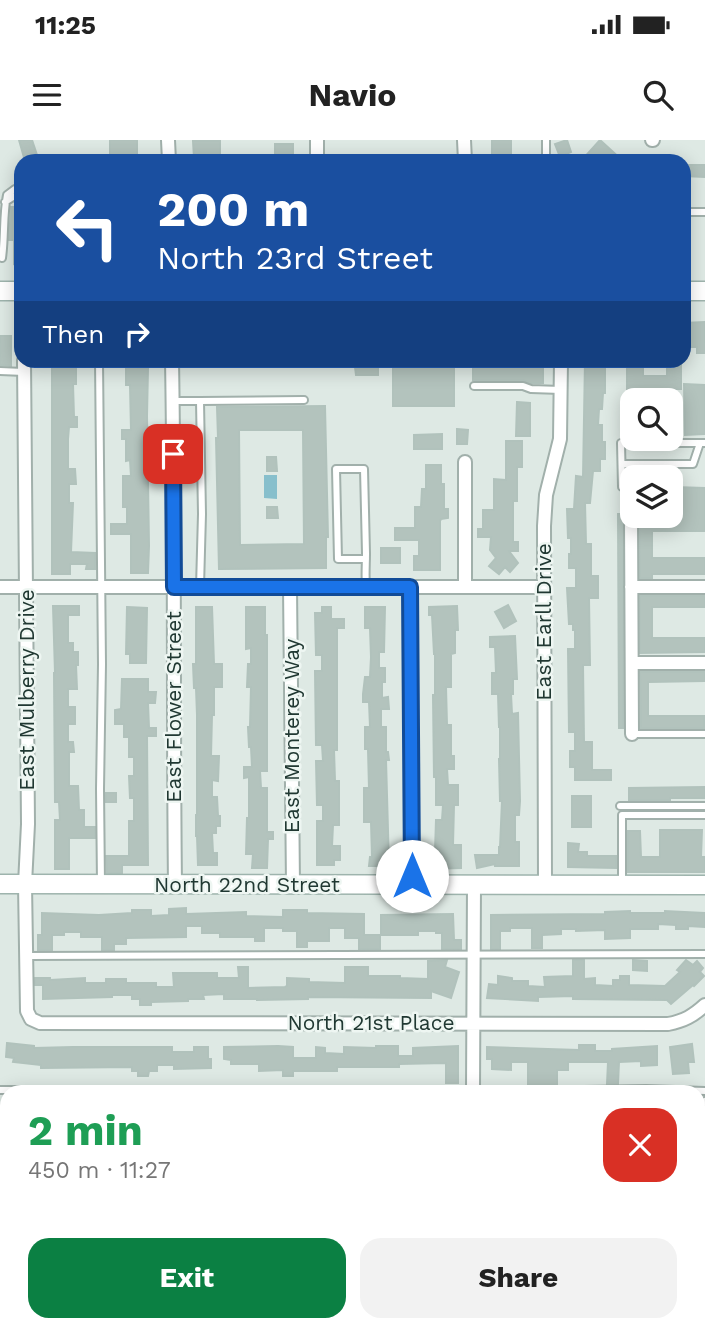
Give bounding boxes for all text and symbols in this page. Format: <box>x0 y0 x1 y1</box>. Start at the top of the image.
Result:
text: 11:25 <box>35 10 96 40</box>
icon: menu <box>28 76 66 114</box>
text: Navio <box>309 76 396 114</box>
icon: search <box>639 76 677 114</box>
text: 200 m <box>157 180 309 238</box>
icon: left <box>42 182 133 273</box>
text: North 23rd Street <box>157 239 433 277</box>
icon: right <box>118 315 156 353</box>
text: Then <box>42 319 104 349</box>
map controls <box>620 388 683 528</box>
button: search <box>620 388 683 451</box>
pin <box>143 424 203 484</box>
icon: arrive <box>154 435 192 473</box>
button: layers <box>620 465 683 528</box>
street label: East Earll Drive <box>531 543 556 701</box>
street label: East Mulberry Drive <box>14 589 39 791</box>
street label: East Flower Street <box>161 611 186 803</box>
street label: East Monterey Way <box>279 638 304 833</box>
position arrow <box>375 839 449 913</box>
street label: North 22nd Street <box>154 872 340 897</box>
street label: North 21st Place <box>287 1010 455 1035</box>
text: 2 min <box>28 1106 143 1155</box>
button: close <box>603 1108 677 1182</box>
text: 450 m · 11:27 <box>28 1157 171 1184</box>
button: Exit <box>28 1238 346 1318</box>
button: Share <box>360 1238 677 1318</box>

